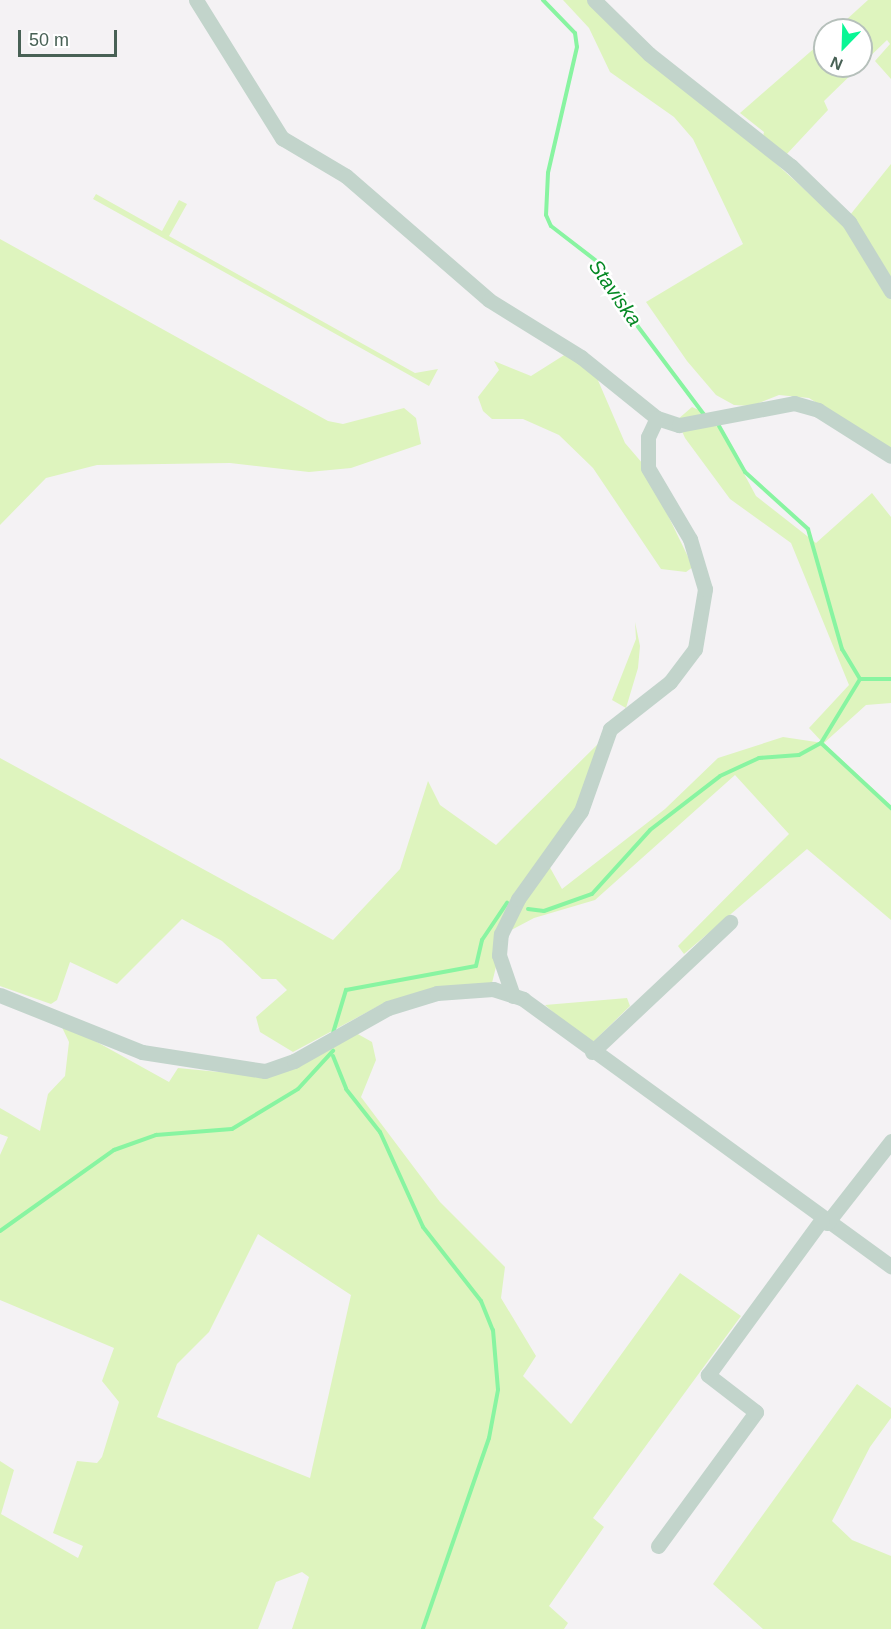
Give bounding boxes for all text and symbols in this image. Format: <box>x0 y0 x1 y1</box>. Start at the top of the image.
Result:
scale bar <box>21 18 120 56</box>
north arrow <box>813 18 873 78</box>
text: 50 m <box>29 30 69 50</box>
text: N <box>828 53 845 73</box>
water label: Staviska <box>583 255 647 331</box>

